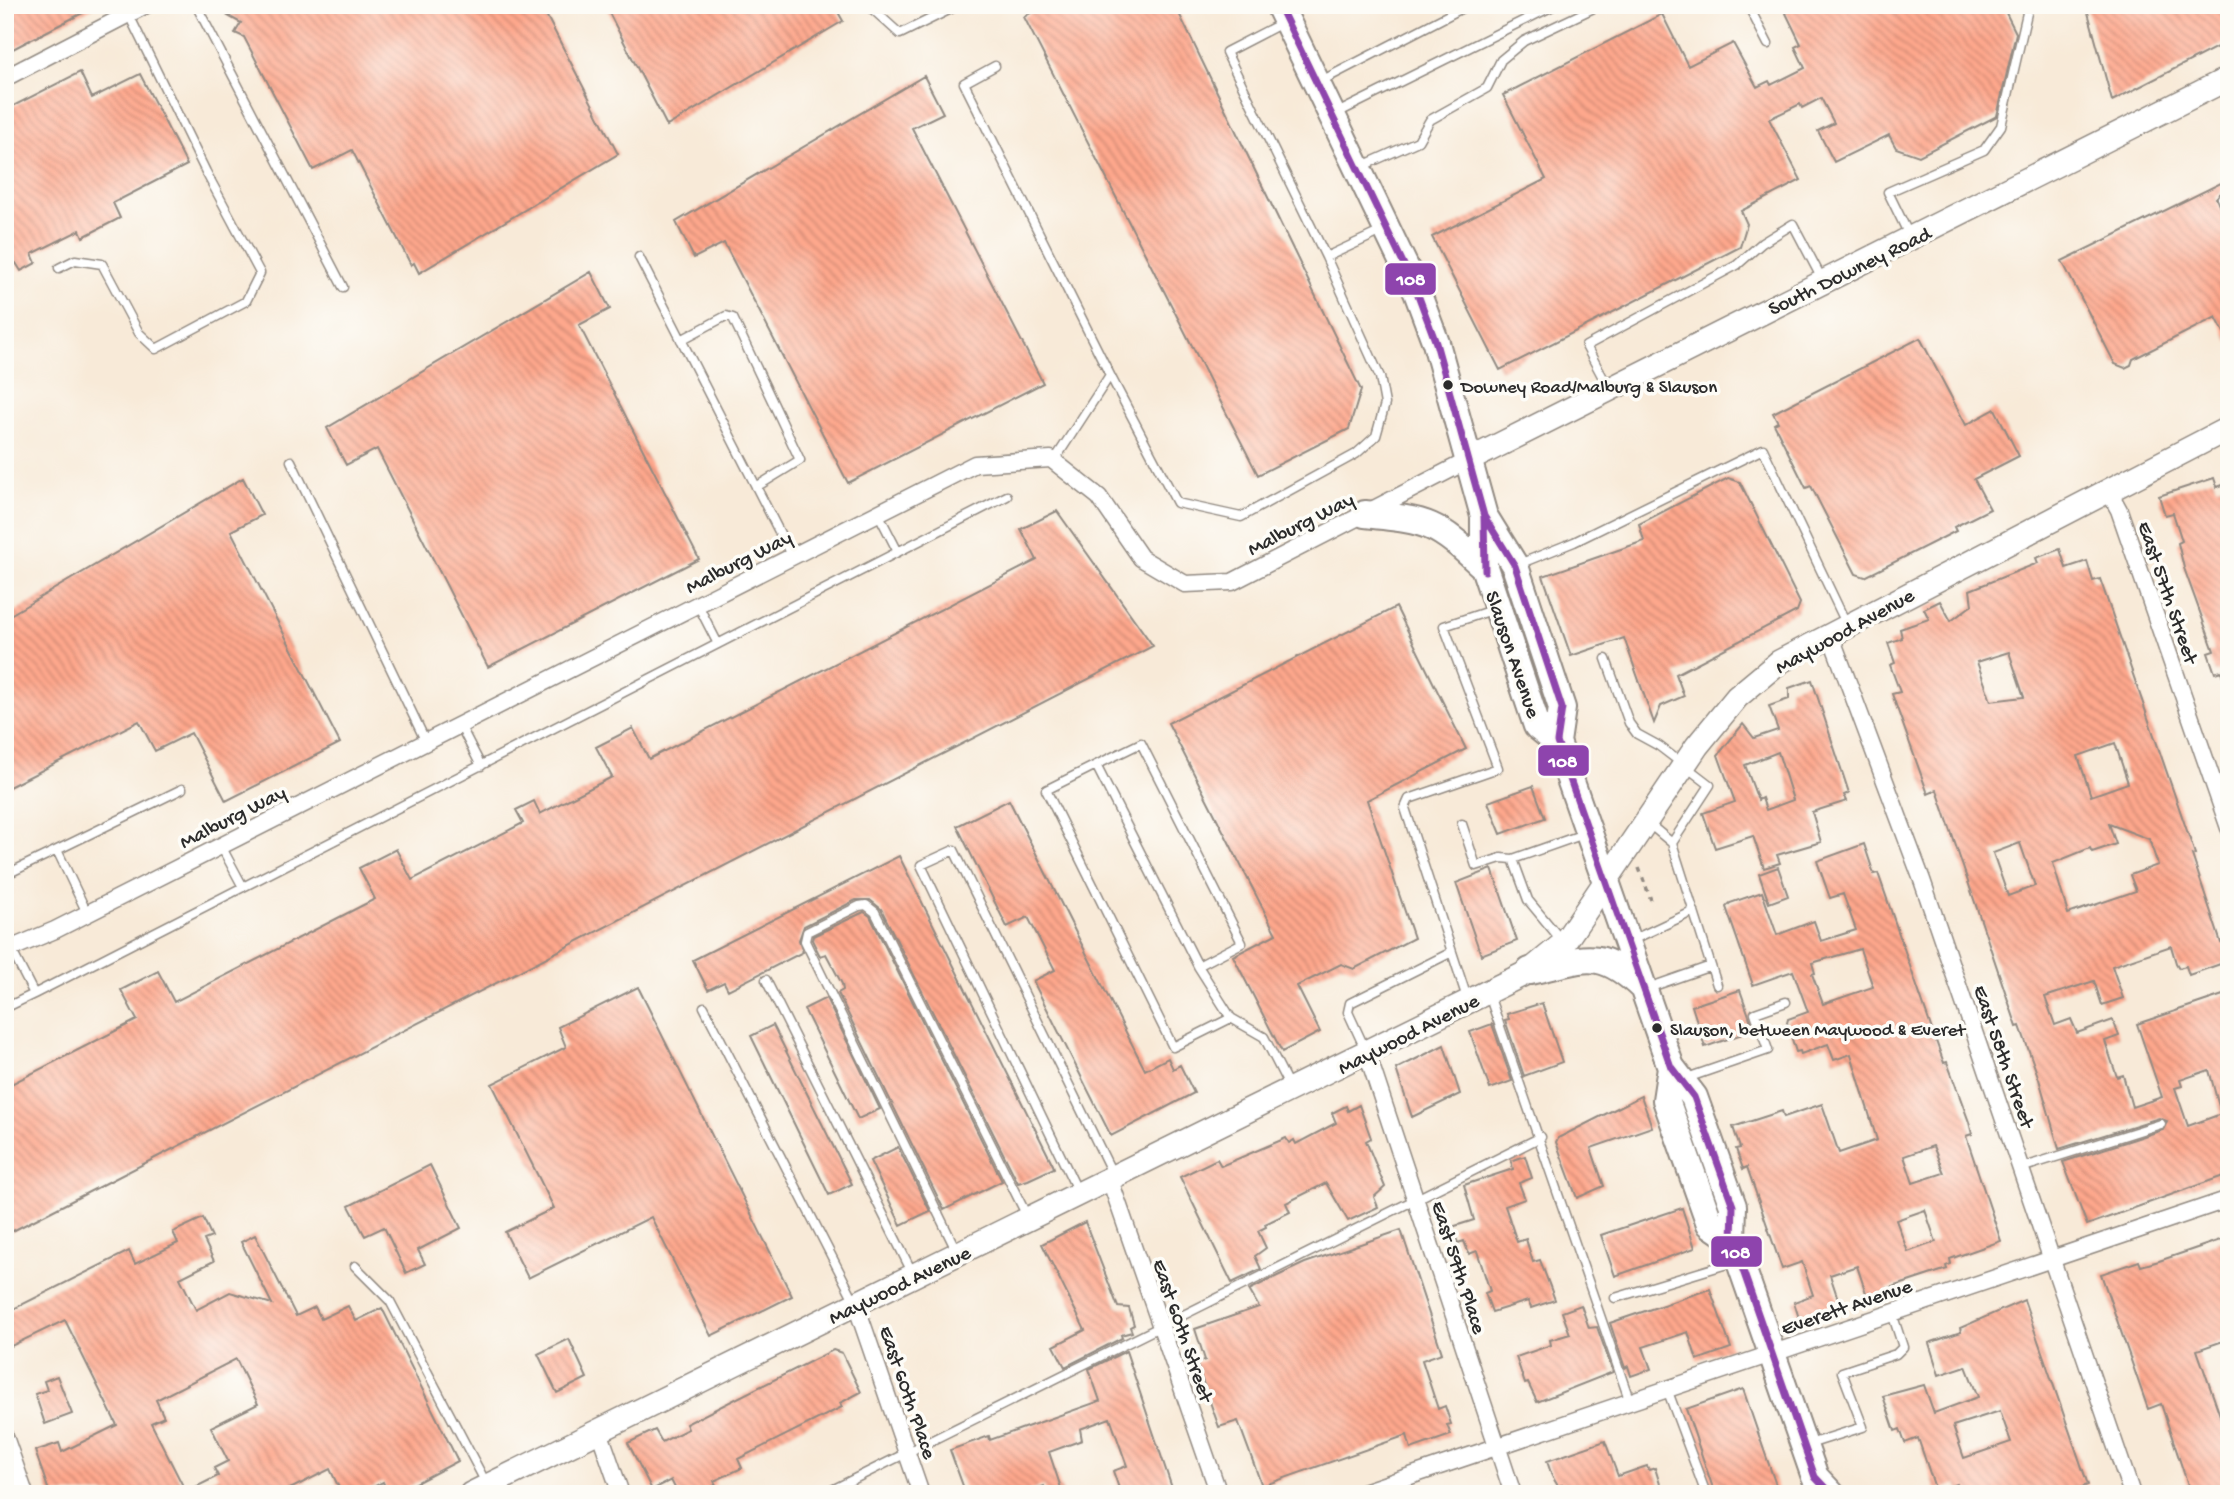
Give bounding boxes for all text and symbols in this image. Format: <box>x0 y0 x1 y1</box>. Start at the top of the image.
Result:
street label: South Downey Road <box>1765 222 1938 323</box>
line badge: 108 <box>1384 262 1437 296</box>
text: 108 <box>1396 270 1426 293</box>
place label: Downey Road/Malburg & Slauson <box>1459 377 1717 400</box>
marker: Downey Road/Malburg & Slauson <box>1441 378 1455 392</box>
street label: Malburg Way <box>1244 489 1359 564</box>
street label: East 57th Street <box>2130 519 2203 670</box>
street label: Malburg Way <box>682 527 797 602</box>
street label: Maywood Avenue <box>1772 584 1921 682</box>
street label: Slauson Avenue <box>1477 588 1544 723</box>
line badge: 108 <box>1537 744 1590 777</box>
text: 108 <box>1548 752 1578 775</box>
street label: Malburg Way <box>176 782 291 857</box>
street label: East 58th Street <box>1966 982 2039 1134</box>
street label: Maywood Avenue <box>1335 989 1485 1082</box>
place label: Slauson, between Maywood & Everet <box>1670 1020 1967 1043</box>
marker: Slauson, between Maywood & Everet <box>1650 1021 1664 1035</box>
street label: East 59th Place <box>1423 1198 1490 1339</box>
line badge: 108 <box>1710 1235 1763 1268</box>
street label: Maywood Avenue <box>825 1241 977 1332</box>
text: 108 <box>1721 1243 1751 1266</box>
street label: East 60th Street <box>1145 1256 1218 1408</box>
street label: Everett Avenue <box>1778 1275 1917 1343</box>
street label: East 60th Place <box>871 1323 941 1464</box>

